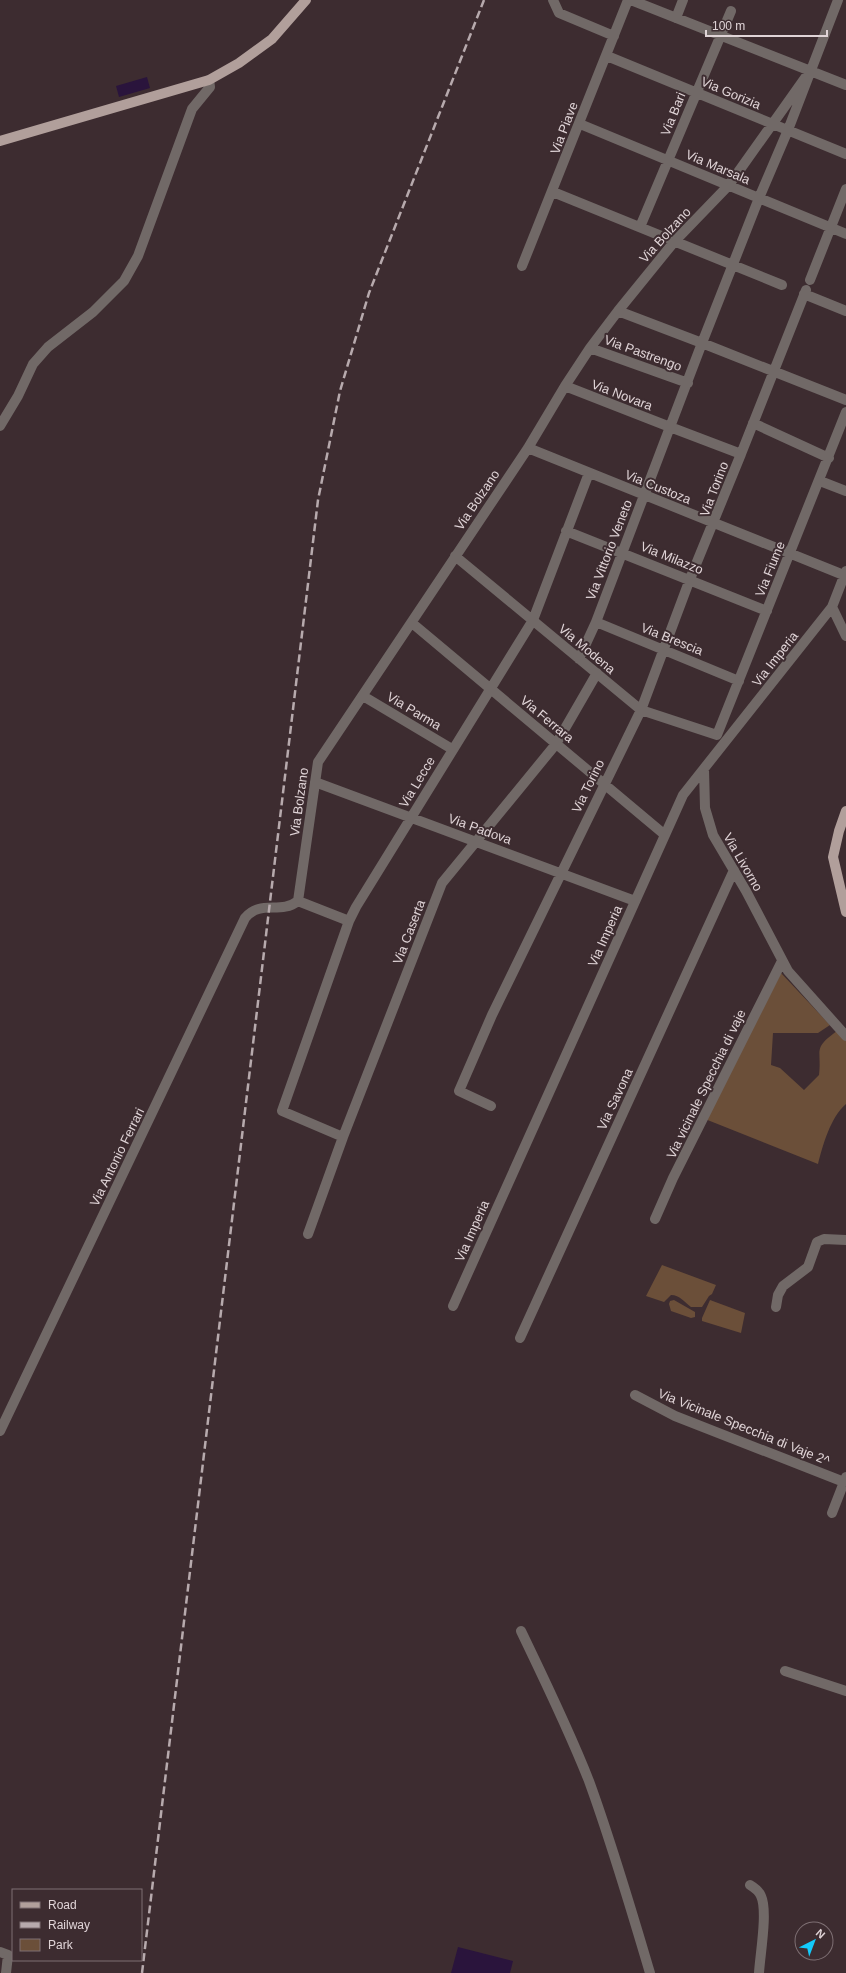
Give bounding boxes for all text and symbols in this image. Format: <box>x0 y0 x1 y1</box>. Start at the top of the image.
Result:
scale bar <box>706 12 827 38</box>
text: 100 m <box>712 19 745 33</box>
street label: Via Gorizia <box>699 74 764 113</box>
street label: Via Bari <box>658 90 688 138</box>
street label: Via Piave <box>547 100 581 156</box>
street label: Via Marsala <box>684 147 753 188</box>
street label: Via Bolzano <box>636 204 694 266</box>
street label: Via Pastrengo <box>602 332 684 374</box>
street label: Via Novara <box>589 377 655 414</box>
street label: Via Torino <box>697 460 731 518</box>
street label: Via Bolzano <box>451 467 503 533</box>
street label: Via Custoza <box>623 467 694 507</box>
street label: Via Vittorio Veneto <box>583 498 635 602</box>
street label: Via Milazzo <box>638 539 706 577</box>
street label: Via Fiume <box>752 539 788 599</box>
street label: Via Brescia <box>639 620 706 659</box>
street label: Via Modena <box>556 621 619 677</box>
street label: Via Imperia <box>749 628 802 689</box>
street label: Via Parma <box>384 689 444 733</box>
street label: Via Ferrara <box>517 692 577 746</box>
street label: Via Lecce <box>396 754 438 810</box>
street label: Via Torino <box>569 757 607 815</box>
street label: Via Bolzano <box>287 767 311 837</box>
street label: Via Padova <box>446 811 514 848</box>
street label: Via Livorno <box>720 830 766 894</box>
street label: Via Caserta <box>390 897 428 966</box>
street label: Via Imperia <box>585 902 625 969</box>
street label: Via vicinale Specchia di vaje <box>663 1007 749 1161</box>
street label: Via Savona <box>594 1065 636 1132</box>
street label: Via Antonio Ferrari <box>87 1105 147 1209</box>
street label: Via Imperia <box>452 1197 492 1264</box>
street label: Via Vicinale Specchia di Vaje 2^ <box>656 1386 833 1469</box>
legend <box>12 1889 142 1961</box>
text: Road <box>48 1898 77 1912</box>
text: Railway <box>48 1918 90 1932</box>
north arrow <box>794 1921 834 1961</box>
text: N <box>814 1926 828 1941</box>
text: Park <box>48 1938 74 1952</box>

